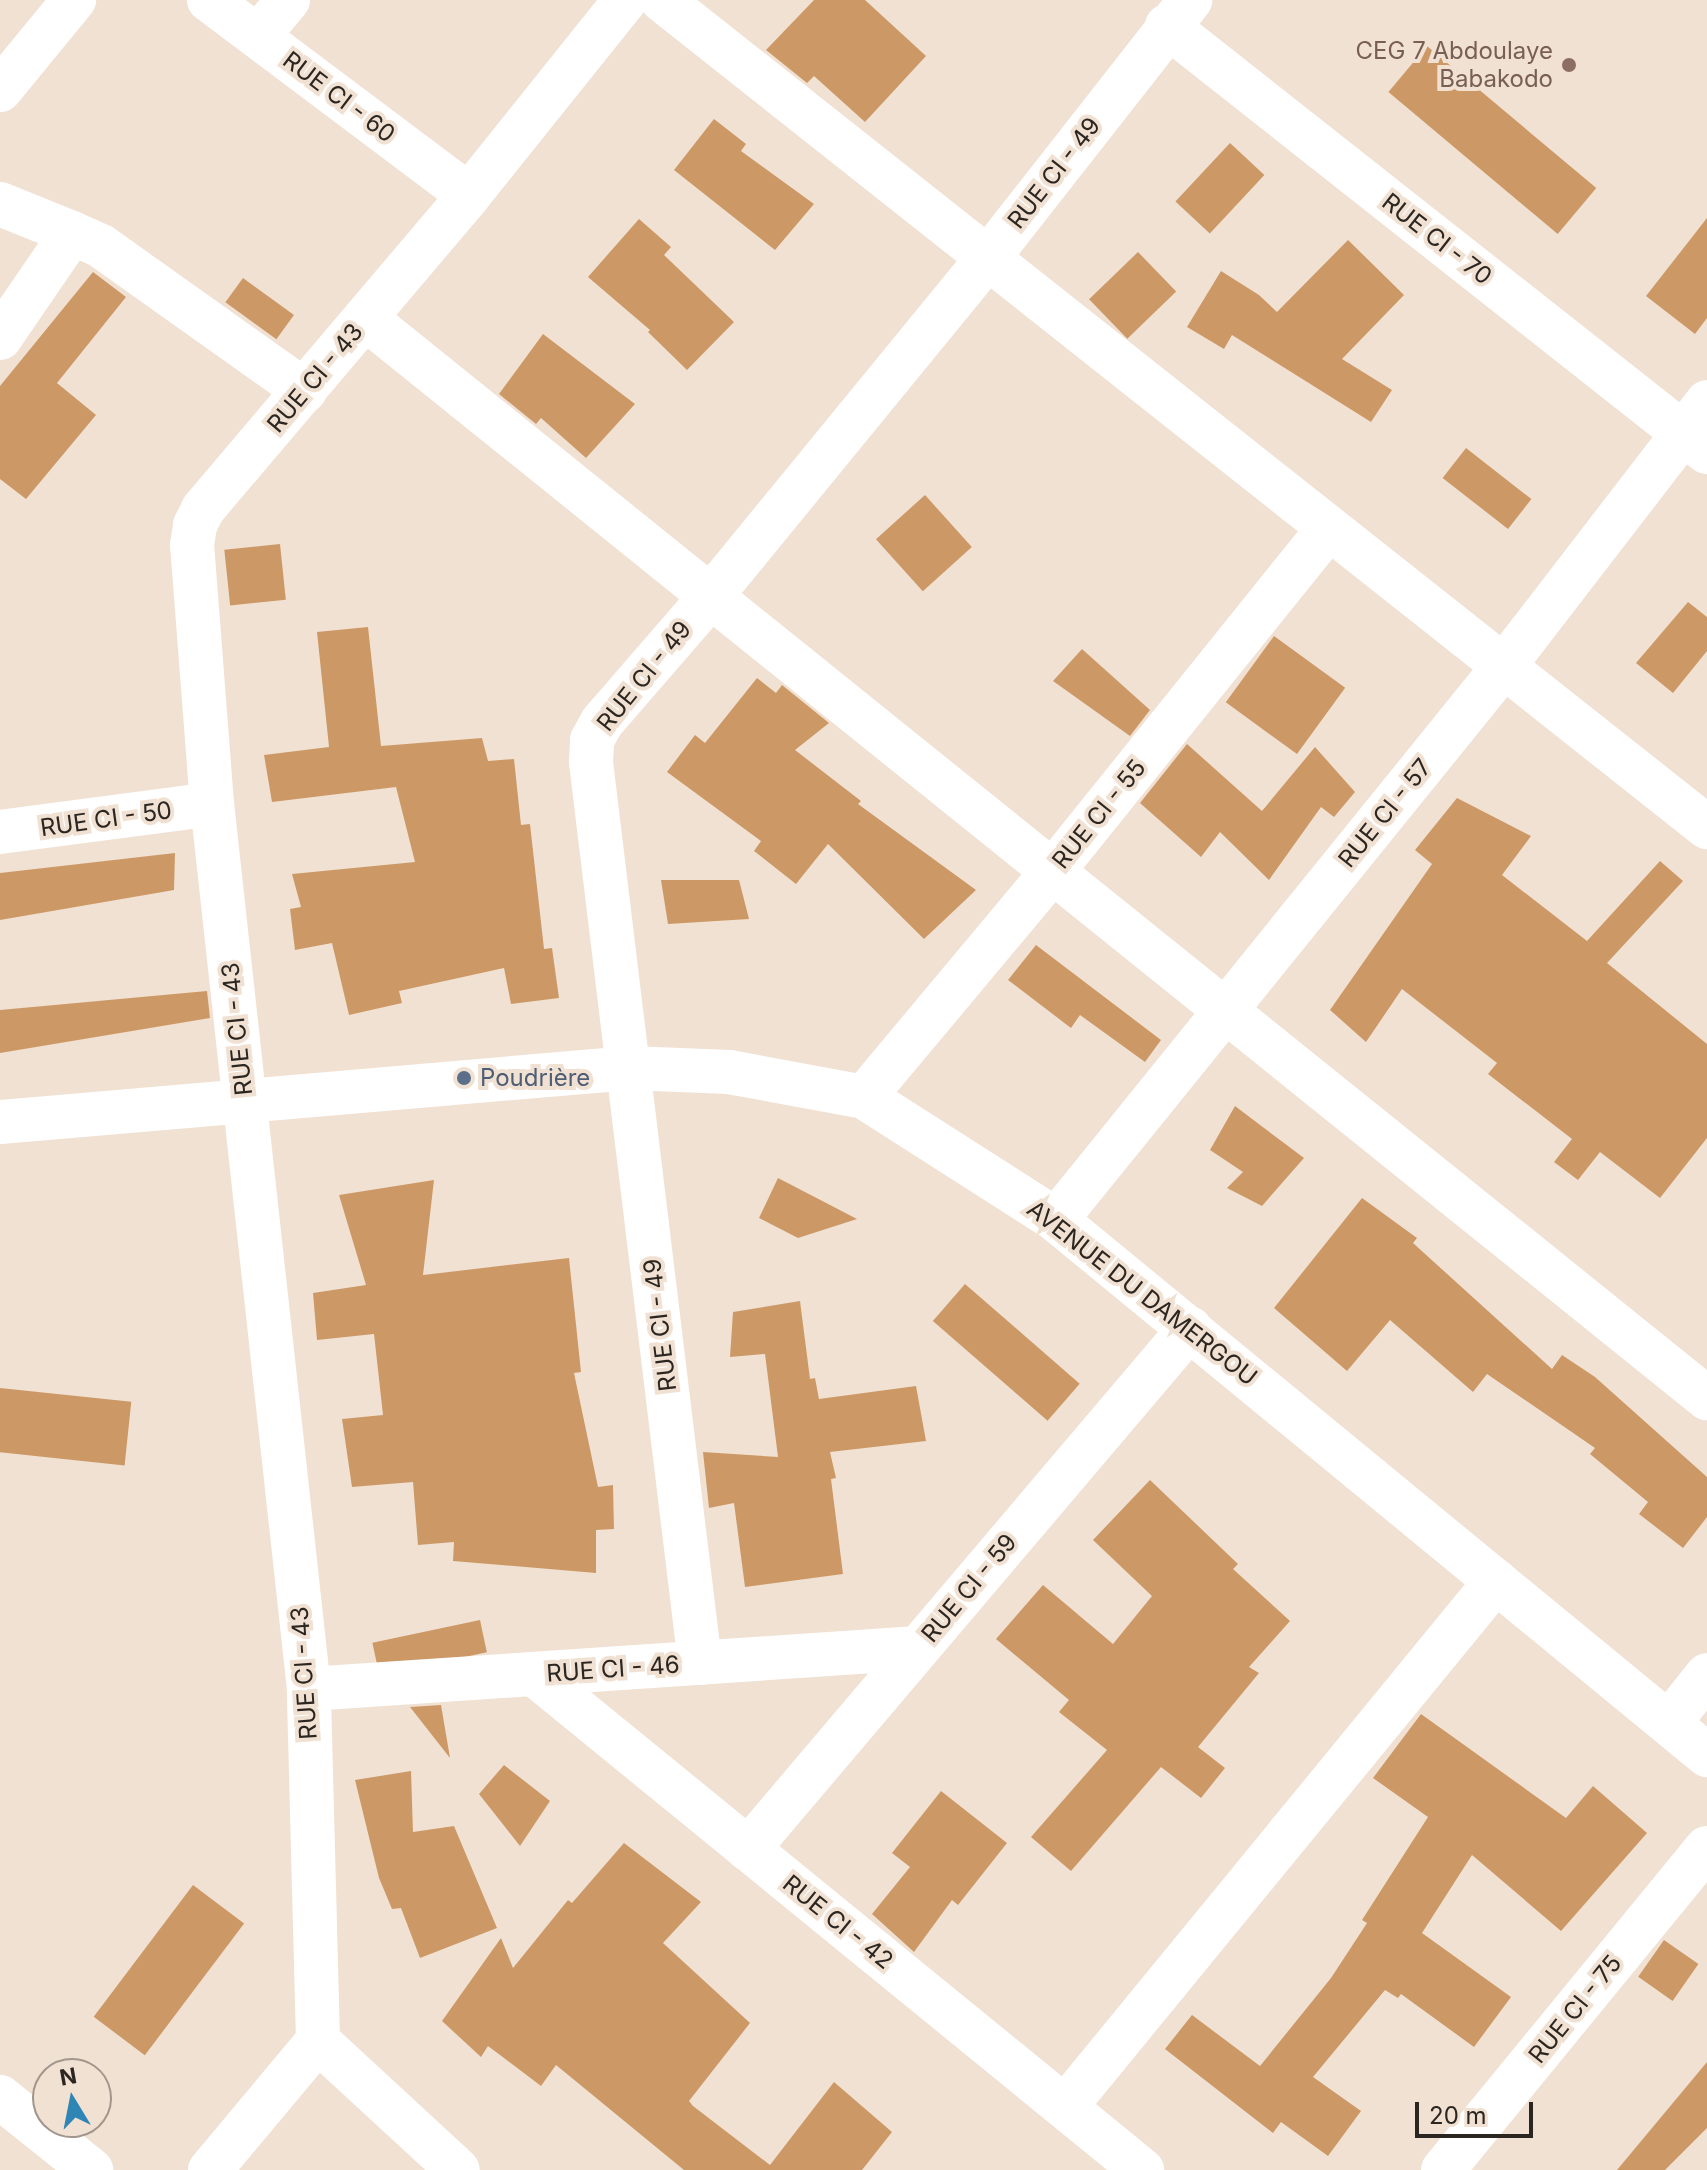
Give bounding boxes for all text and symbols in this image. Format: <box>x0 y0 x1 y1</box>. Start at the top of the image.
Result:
place label: CEG 7 Abdoulaye Babakodo <box>1356 37 1553 93</box>
street label: RUE CI - 60 <box>277 45 401 149</box>
marker: CEG 7 Abdoulaye Babakodo <box>1560 56 1578 74</box>
street label: RUE CI - 49 <box>1002 112 1106 234</box>
street label: RUE CI - 70 <box>1376 187 1498 291</box>
street label: RUE CI - 43 <box>261 318 369 438</box>
street label: RUE CI - 49 <box>591 615 697 737</box>
street label: RUE CI - 57 <box>1333 753 1437 873</box>
street label: RUE CI - 55 <box>1046 754 1152 874</box>
street label: RUE CI - 50 <box>38 796 174 842</box>
street label: RUE CI - 43 <box>216 961 258 1097</box>
place label: Poudrière <box>480 1064 590 1092</box>
marker: Poudrière <box>455 1069 473 1087</box>
street label: AVENUE DU DAMERGOU <box>1021 1194 1263 1392</box>
street label: RUE CI - 49 <box>638 1257 682 1393</box>
street label: RUE CI - 59 <box>915 1528 1023 1648</box>
street label: RUE CI - 43 <box>285 1605 323 1741</box>
street label: RUE CI - 46 <box>545 1650 681 1688</box>
street label: RUE CI - 42 <box>777 1869 899 1975</box>
street label: RUE CI - 75 <box>1523 1949 1627 2069</box>
north arrow <box>32 2058 112 2138</box>
text: N <box>58 2062 79 2091</box>
scale bar <box>1419 2086 1537 2136</box>
text: 20 m <box>1429 2101 1487 2130</box>

